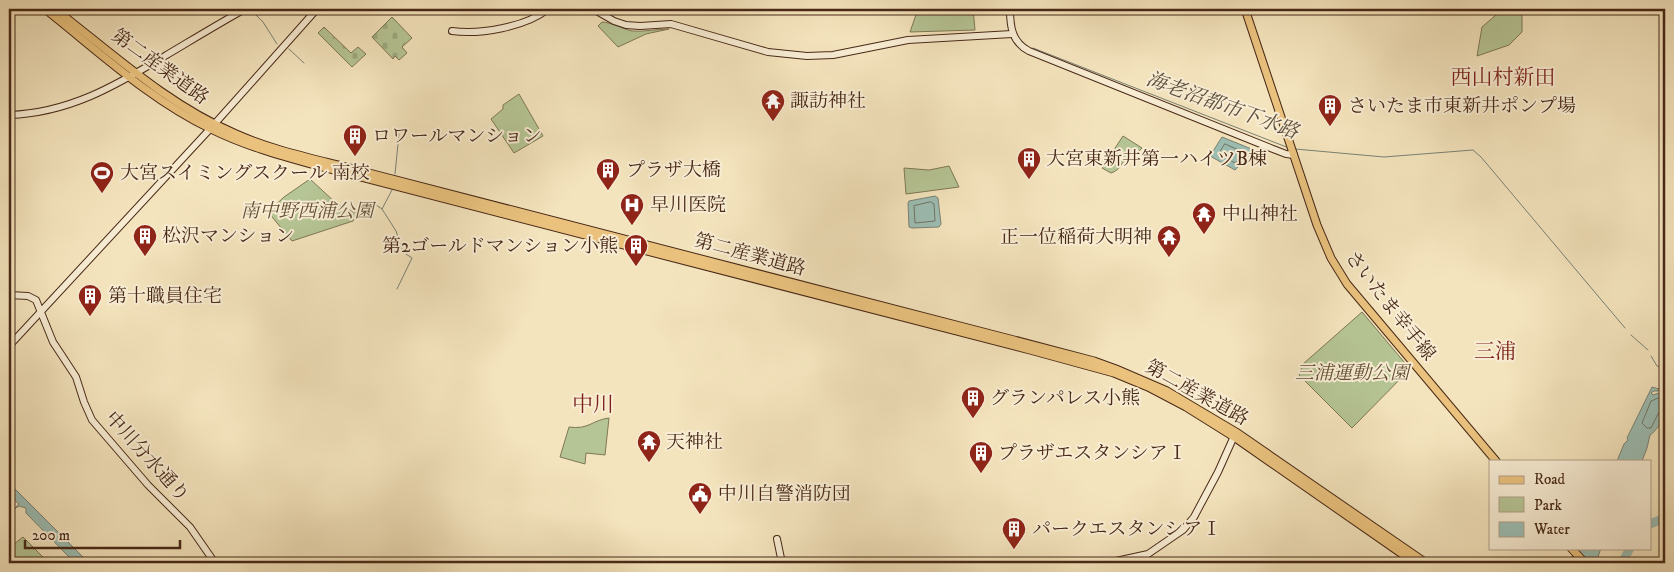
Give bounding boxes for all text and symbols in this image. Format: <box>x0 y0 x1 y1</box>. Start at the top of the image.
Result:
street label: 第二産業道路 <box>107 24 213 110</box>
district label: 西山村新田 <box>1451 65 1556 91</box>
water label: 海老沼都市下水路 <box>1143 67 1303 146</box>
temple icon: 諏訪神社 <box>760 88 786 122</box>
place label: 諏訪神社 <box>790 90 866 113</box>
building icon: さいたま市東新井ポンプ場 <box>1317 93 1343 127</box>
place label: さいたま市東新井ポンプ場 <box>1348 95 1576 118</box>
building icon: ロワールマンション <box>342 123 368 157</box>
place label: ロワールマンション <box>372 125 542 148</box>
building icon: 大宮東新井第一ハイツB棟 <box>1016 146 1042 180</box>
place label: 大宮東新井第一ハイツB棟 <box>1046 148 1267 171</box>
building icon: プラザ大橋 <box>595 157 621 191</box>
place label: プラザ大橋 <box>626 159 721 182</box>
sports icon: 大宮スイミングスクール 南校 <box>89 160 115 194</box>
place label: 大宮スイミングスクール 南校 <box>120 162 370 185</box>
hospital icon: 早川医院 <box>619 192 645 226</box>
place label: 早川医院 <box>650 194 726 217</box>
park label: 南中野西浦公園 <box>240 200 376 223</box>
temple icon: 中山神社 <box>1191 201 1217 235</box>
place label: 中山神社 <box>1222 203 1298 226</box>
building icon: 松沢マンション <box>132 223 158 257</box>
temple icon: 正一位稲荷大明神 <box>1156 224 1182 258</box>
place label: 松沢マンション <box>162 225 294 248</box>
place label: 正一位稲荷大明神 <box>1000 226 1152 249</box>
street label: 第二産業道路 <box>692 229 808 281</box>
building icon: 第2ゴールドマンション小熊 <box>623 233 649 267</box>
place label: 第2ゴールドマンション小熊 <box>382 235 618 258</box>
street label: さいたま幸手線 <box>1340 247 1440 365</box>
building icon: 第十職員住宅 <box>77 283 103 317</box>
place label: 第十職員住宅 <box>108 285 222 308</box>
district label: 三浦 <box>1474 339 1516 365</box>
street label: 第二産業道路 <box>1142 355 1252 431</box>
park label: 三浦運動公園 <box>1295 362 1412 385</box>
building icon: グランパレス小熊 <box>960 385 986 419</box>
place label: グランパレス小熊 <box>990 387 1140 410</box>
district label: 中川 <box>572 392 614 418</box>
street label: 中川分水通り <box>100 407 194 507</box>
temple icon: 天神社 <box>636 429 662 463</box>
place label: 天神社 <box>666 431 723 454</box>
building icon: プラザエスタンシアⅠ <box>968 440 994 474</box>
place label: プラザエスタンシアⅠ <box>998 442 1187 465</box>
legend <box>1489 460 1652 550</box>
text: Road <box>1534 470 1566 489</box>
public building icon: 中川自警消防団 <box>687 481 713 515</box>
place label: 中川自警消防団 <box>718 483 851 506</box>
text: Park <box>1534 496 1563 515</box>
building icon: パークエスタンシアⅠ <box>1001 516 1027 550</box>
scale bar <box>25 517 180 549</box>
place label: パークエスタンシアⅠ <box>1032 518 1221 541</box>
text: Water <box>1533 520 1570 539</box>
text: 200 m <box>32 526 70 545</box>

